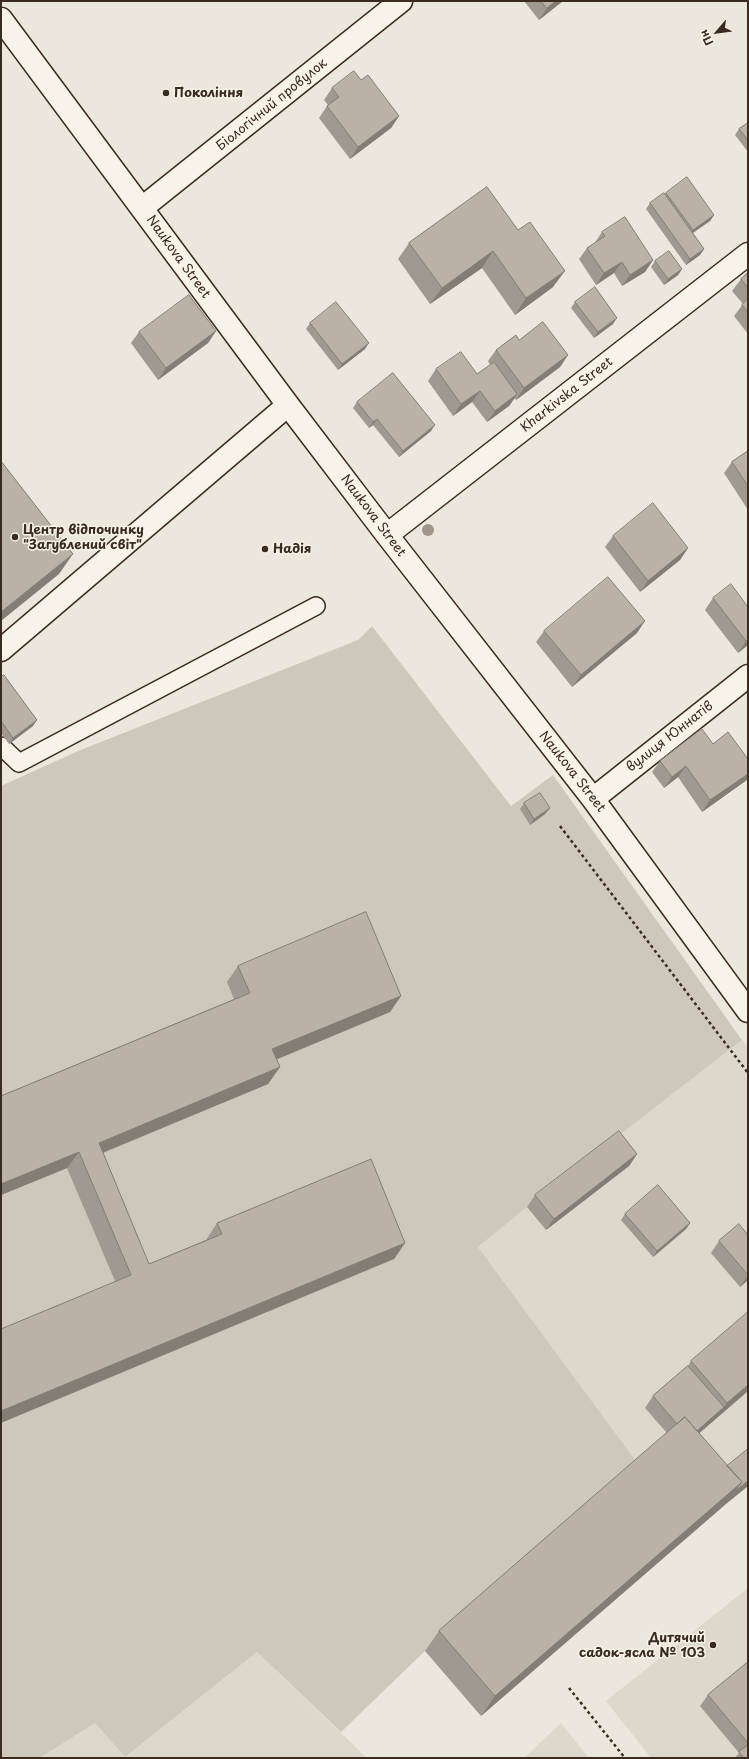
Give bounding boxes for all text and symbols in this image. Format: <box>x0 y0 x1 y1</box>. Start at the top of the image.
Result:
north arrow <box>697 12 737 52</box>
text: Пн <box>695 27 717 49</box>
street label: Біологічний провулок <box>214 56 330 154</box>
place label: Покоління <box>174 85 243 101</box>
marker: Покоління <box>161 88 171 98</box>
street label: Naukova Street <box>143 213 213 301</box>
street label: Kharkivska Street <box>518 354 616 436</box>
street label: Naukova Street <box>337 472 409 560</box>
place label: Центр відпочинку "Загублений світ" <box>23 522 144 553</box>
marker: Центр відпочинку "Загублений світ" <box>10 532 20 542</box>
place label: Надія <box>273 541 311 557</box>
marker: Надія <box>260 544 270 554</box>
street label: вулиця Юннатів <box>624 698 716 776</box>
street label: Naukova Street <box>536 728 608 816</box>
place label: Дитячий садок-ясла № 103 <box>579 1630 705 1661</box>
marker: Дитячий садок-ясла № 103 <box>708 1640 718 1650</box>

